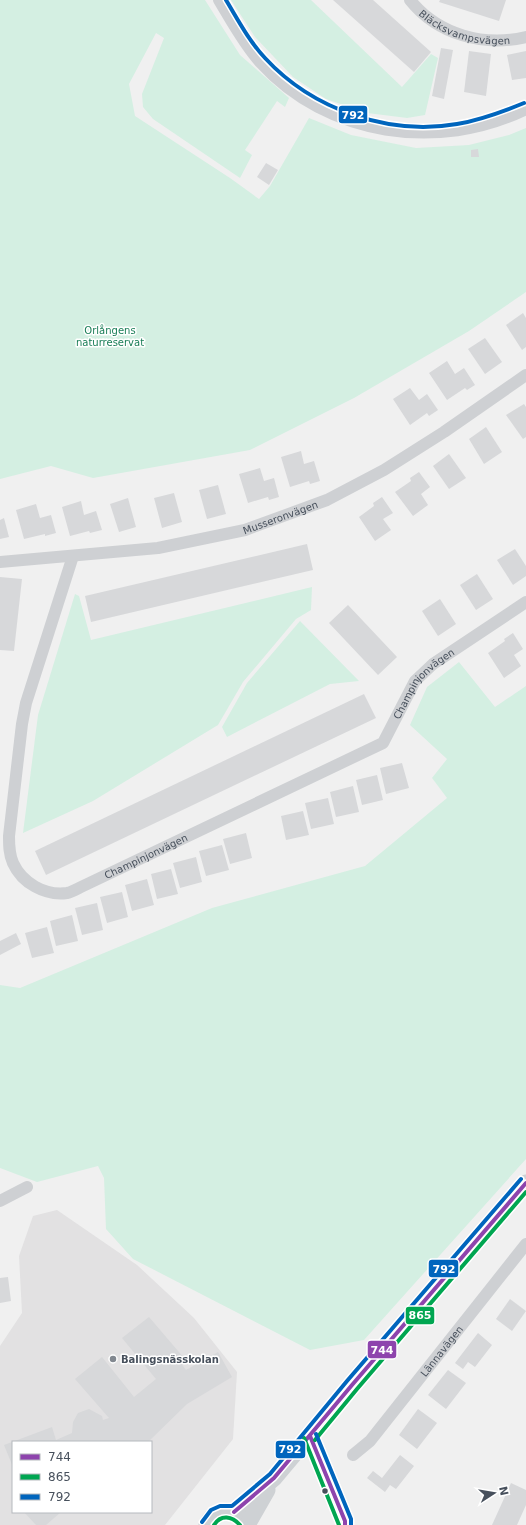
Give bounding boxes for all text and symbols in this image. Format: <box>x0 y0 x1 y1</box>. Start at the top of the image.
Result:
street label: Bläcksvampsvägen <box>417 7 511 46</box>
line badge: 792 <box>338 105 368 124</box>
text: 792 <box>342 109 364 122</box>
park label: Orlångens naturreservat <box>76 324 144 348</box>
street label: Musseronvägen <box>241 498 319 536</box>
street label: Champinjonvägen <box>391 646 456 721</box>
street label: Champinjonvägen <box>102 832 189 881</box>
line badge: 792 <box>428 1259 459 1278</box>
text: 792 <box>433 1263 455 1276</box>
line badge: 865 <box>405 1306 435 1325</box>
text: 865 <box>409 1309 431 1322</box>
street label: Lännavägen <box>418 1323 465 1378</box>
line badge: 744 <box>367 1340 397 1359</box>
text: 744 <box>371 1344 394 1357</box>
marker: Balingsnässkolan <box>108 1354 118 1364</box>
place label: Balingsnässkolan <box>121 1354 219 1365</box>
line badge: 792 <box>275 1440 306 1459</box>
legend <box>12 1441 152 1513</box>
text: 792 <box>279 1443 301 1456</box>
text: 744 <box>48 1450 71 1464</box>
text: 865 <box>48 1470 71 1484</box>
north arrow <box>474 1473 514 1513</box>
text: N <box>496 1485 511 1497</box>
unlabelled marker <box>320 1486 330 1496</box>
text: 792 <box>48 1490 71 1504</box>

